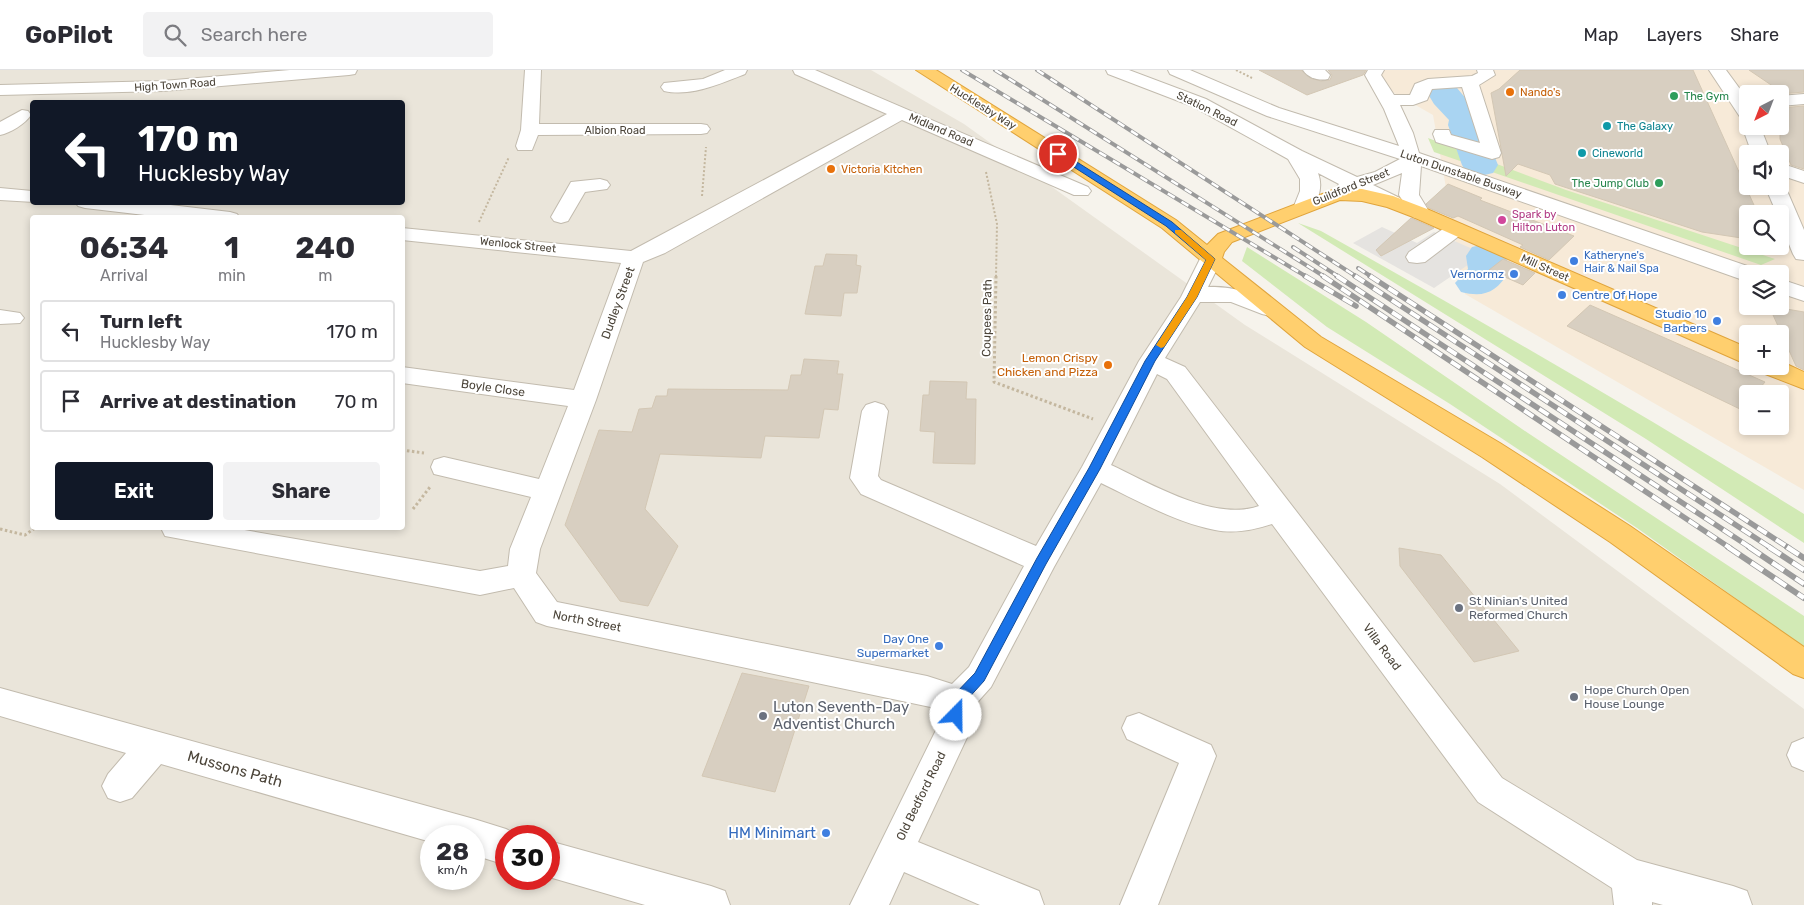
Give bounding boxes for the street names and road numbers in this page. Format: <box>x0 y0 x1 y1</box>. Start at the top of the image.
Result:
street label: High Town Road <box>134 76 216 94</box>
street label: Hucklesby Way <box>947 81 1019 133</box>
street label: Station Road <box>1175 89 1239 129</box>
street label: Midland Road <box>907 111 975 149</box>
street label: Albion Road <box>585 124 646 137</box>
street label: Luton Dunstable Busway <box>1399 147 1523 201</box>
street label: Guildford Street <box>1311 165 1392 208</box>
street label: Wenlock Street <box>479 235 557 256</box>
street label: Mill Street <box>1519 252 1572 285</box>
street label: Dudley Street <box>598 265 638 341</box>
street label: Coupees Path <box>979 279 995 357</box>
street label: Boyle Close <box>460 377 526 399</box>
street label: North Street <box>552 608 623 635</box>
street label: Villa Road <box>1360 621 1404 673</box>
street label: Mussons Path <box>185 747 285 791</box>
street label: Old Bedford Road <box>893 749 949 843</box>

